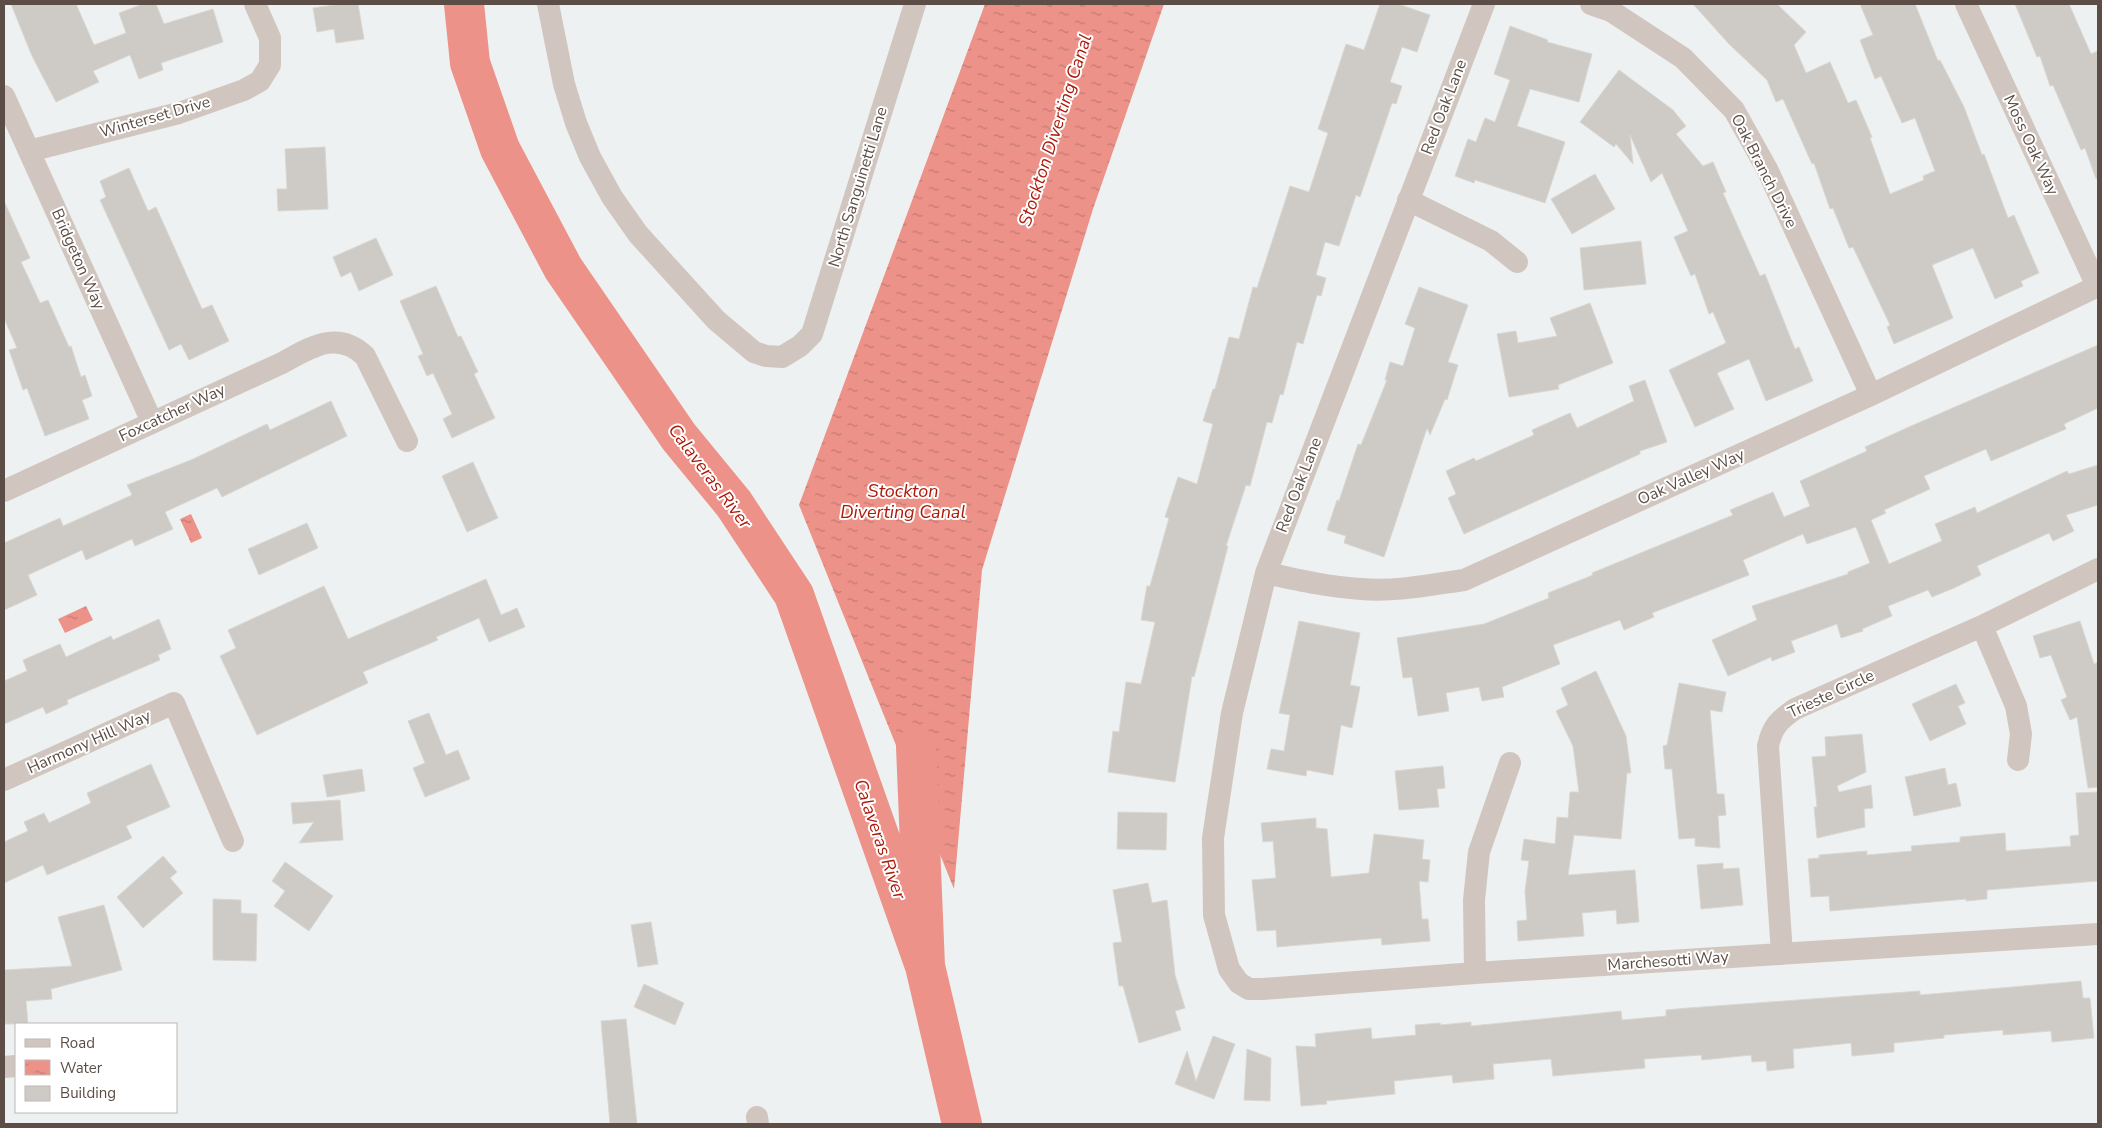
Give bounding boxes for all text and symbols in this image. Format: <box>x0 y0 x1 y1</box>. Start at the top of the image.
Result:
water label: Stockton Diverting Canal <box>1013 31 1097 229</box>
street label: Red Oak Lane <box>1416 56 1472 158</box>
street label: Winterset Drive <box>97 91 213 143</box>
street label: Moss Oak Way <box>1998 91 2064 199</box>
street label: North Sanguinetti Lane <box>823 104 893 270</box>
street label: Oak Branch Drive <box>1726 110 1802 232</box>
street label: Bridgeton Way <box>46 205 110 314</box>
street label: Foxcatcher Way <box>115 378 229 447</box>
water label: Calaveras River <box>663 419 758 534</box>
street label: Red Oak Lane <box>1271 434 1327 536</box>
street label: Oak Valley Way <box>1634 443 1749 510</box>
water label: Stockton Diverting Canal <box>840 479 966 524</box>
street label: Trieste Circle <box>1784 664 1878 724</box>
street label: Harmony Hill Way <box>24 705 155 779</box>
water label: Calaveras River <box>848 776 912 903</box>
street label: Marchesotti Way <box>1607 946 1730 976</box>
legend <box>15 1023 178 1113</box>
text: Road <box>60 1033 95 1053</box>
text: Water <box>60 1058 103 1078</box>
text: Building <box>60 1083 116 1103</box>

